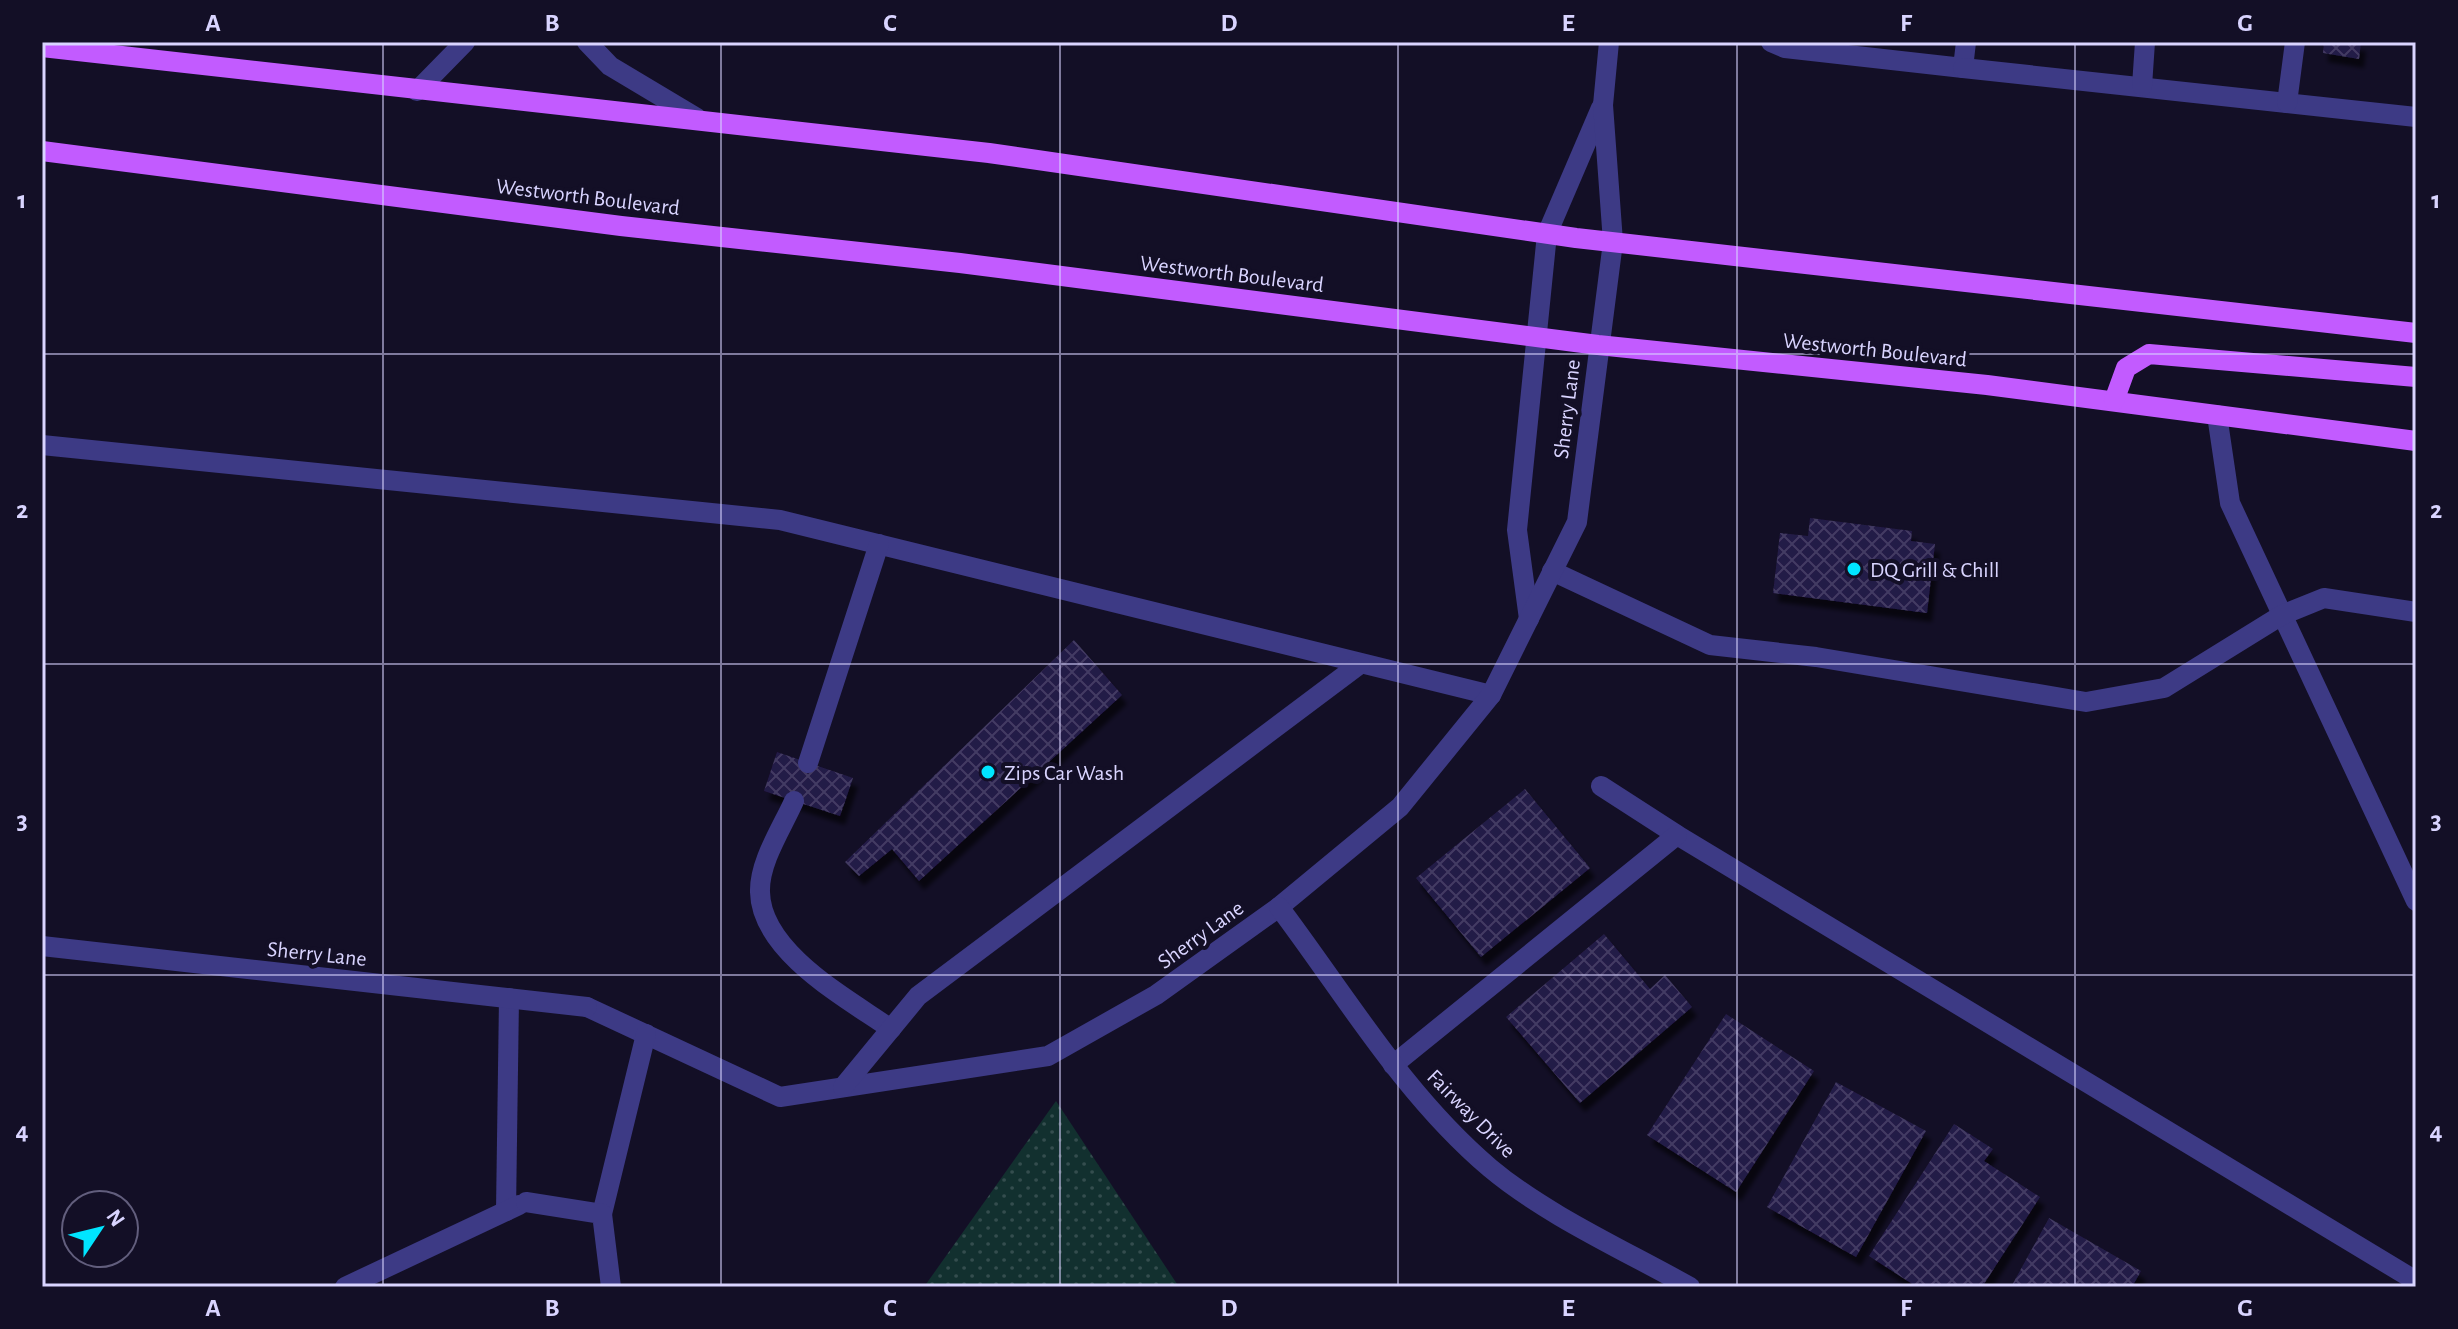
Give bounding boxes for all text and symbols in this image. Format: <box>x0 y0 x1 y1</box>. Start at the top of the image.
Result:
text: A <box>205 10 221 36</box>
text: B <box>544 10 560 36</box>
text: C <box>883 10 897 36</box>
text: D <box>1220 10 1238 36</box>
text: E <box>1561 10 1575 36</box>
text: F <box>1900 10 1913 36</box>
text: G <box>2237 10 2253 36</box>
street label: Westworth Boulevard <box>495 175 681 219</box>
text: 1 <box>17 187 27 213</box>
text: 1 <box>2431 187 2441 213</box>
street label: Westworth Boulevard <box>1139 252 1325 296</box>
street label: Westworth Boulevard <box>1782 329 1968 371</box>
street label: Sherry Lane <box>1550 358 1584 460</box>
text: 2 <box>16 497 28 523</box>
text: 2 <box>2430 497 2442 523</box>
place label: DQ Grill & Chill <box>1870 559 2000 581</box>
marker: DQ Grill & Chill <box>1845 560 1863 578</box>
place label: Zips Car Wash <box>1004 762 1124 784</box>
marker: Zips Car Wash <box>979 763 997 781</box>
text: 3 <box>16 808 28 834</box>
text: 3 <box>2430 808 2442 834</box>
street label: Sherry Lane <box>1154 897 1247 973</box>
street label: Sherry Lane <box>266 938 368 970</box>
street label: Fairway Drive <box>1423 1065 1520 1162</box>
text: 4 <box>15 1118 29 1144</box>
text: 4 <box>2429 1118 2443 1144</box>
north arrow <box>60 1189 140 1269</box>
text: N <box>102 1206 129 1231</box>
text: A <box>205 1295 221 1321</box>
text: B <box>544 1295 560 1321</box>
text: C <box>883 1295 897 1321</box>
text: D <box>1220 1295 1238 1321</box>
text: E <box>1561 1295 1575 1321</box>
text: F <box>1900 1295 1913 1321</box>
text: G <box>2237 1295 2253 1321</box>

